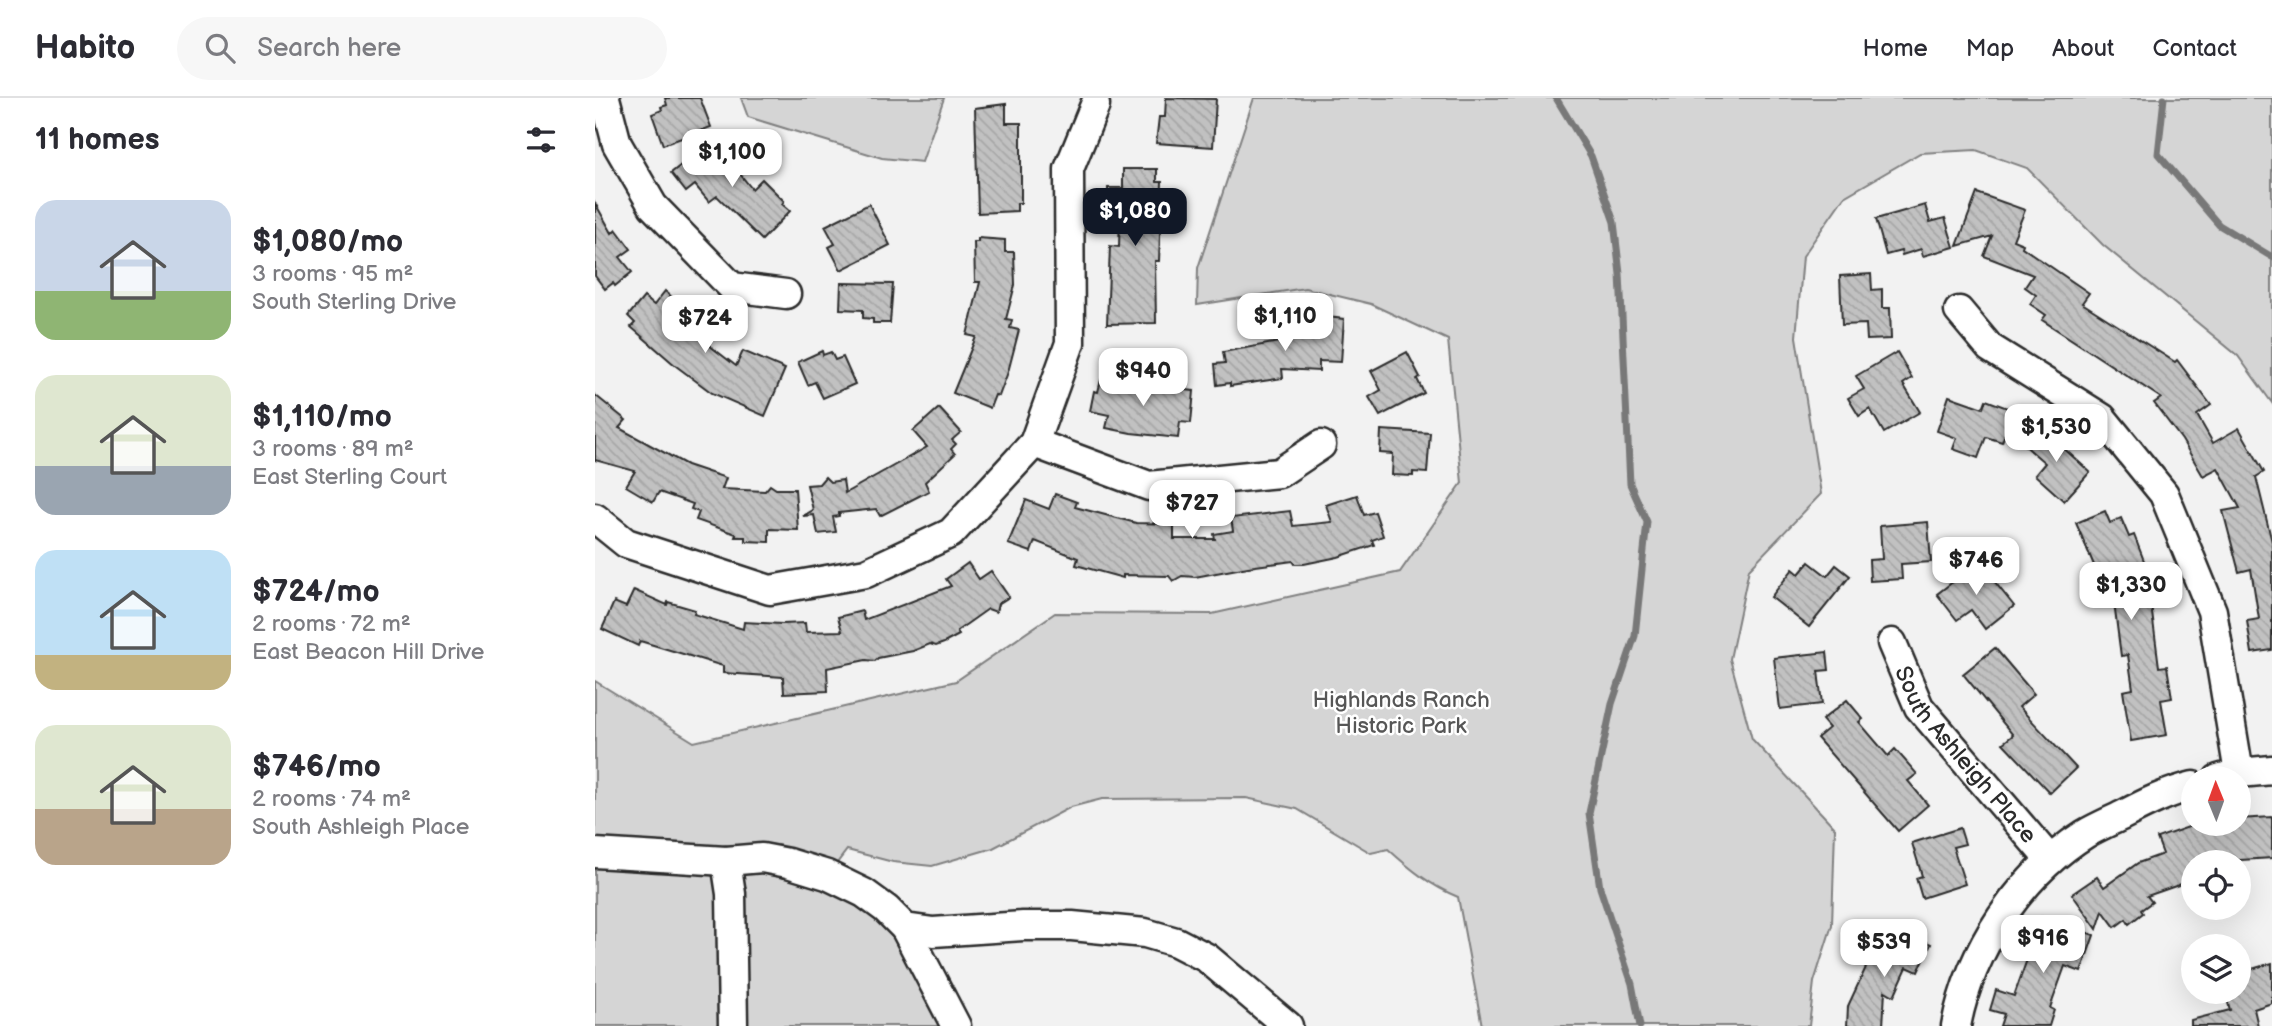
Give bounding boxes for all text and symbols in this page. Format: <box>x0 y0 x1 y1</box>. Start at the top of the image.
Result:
search box <box>177 17 667 80</box>
text: Habito <box>35 28 135 68</box>
icon: search <box>201 29 239 67</box>
text: Search here <box>257 33 401 64</box>
text: Home <box>1863 34 1928 63</box>
text: Map <box>1966 34 2014 63</box>
text: About <box>2052 34 2114 63</box>
text: Contact <box>2152 34 2237 63</box>
icon: filters <box>522 121 560 159</box>
text: 11 homes <box>35 122 159 158</box>
pin: $1,100 <box>675 130 789 189</box>
text: $1,100 <box>698 138 766 166</box>
pin: $1,080 <box>1078 188 1192 248</box>
text: $1,080 <box>1099 197 1171 225</box>
text: $1,080/mo <box>252 224 403 260</box>
icon: home <box>91 228 175 312</box>
text: 3 rooms · 95 m² <box>252 260 413 288</box>
text: South Sterling Drive <box>252 288 456 316</box>
pin: $1,110 <box>1228 294 1342 353</box>
pin: $724 <box>664 296 746 355</box>
text: $1,110 <box>1253 302 1317 330</box>
text: $724 <box>678 304 732 332</box>
pin: $940 <box>1102 348 1184 408</box>
text: $940 <box>1115 357 1171 385</box>
text: $1,110/mo <box>252 399 392 435</box>
icon: home <box>91 403 175 487</box>
pin: $1,530 <box>1999 404 2113 464</box>
text: $1,530 <box>2021 413 2091 441</box>
text: 3 rooms · 89 m² <box>252 435 414 463</box>
text: East Sterling Court <box>252 463 447 491</box>
pin: $727 <box>1151 480 1233 540</box>
text: $727 <box>1165 489 1219 517</box>
pin: $746 <box>1935 538 2017 597</box>
text: $746 <box>1948 546 2004 574</box>
pin: $1,330 <box>2074 562 2188 622</box>
text: $1,330 <box>2095 571 2167 599</box>
text: $724/mo <box>252 574 380 610</box>
icon: home <box>91 578 175 662</box>
text: 2 rooms · 72 m² <box>252 610 411 638</box>
text: East Beacon Hill Drive <box>252 638 484 666</box>
street label: South Ashleigh Place <box>1888 662 2042 849</box>
park label: Highlands Ranch Historic Park <box>1312 686 1490 740</box>
text: $746/mo <box>252 749 381 785</box>
icon: home <box>91 753 175 837</box>
north arrow <box>2181 766 2251 836</box>
map controls <box>2181 766 2251 1004</box>
text: 2 rooms · 74 m² <box>252 785 411 813</box>
text: South Ashleigh Place <box>252 813 469 841</box>
button: locate <box>2181 850 2251 920</box>
pin: $916 <box>2002 916 2084 975</box>
pin: $539 <box>1843 920 1925 979</box>
text: $916 <box>2017 924 2069 952</box>
text: $539 <box>1856 928 1912 956</box>
button: layers <box>2181 934 2251 1004</box>

